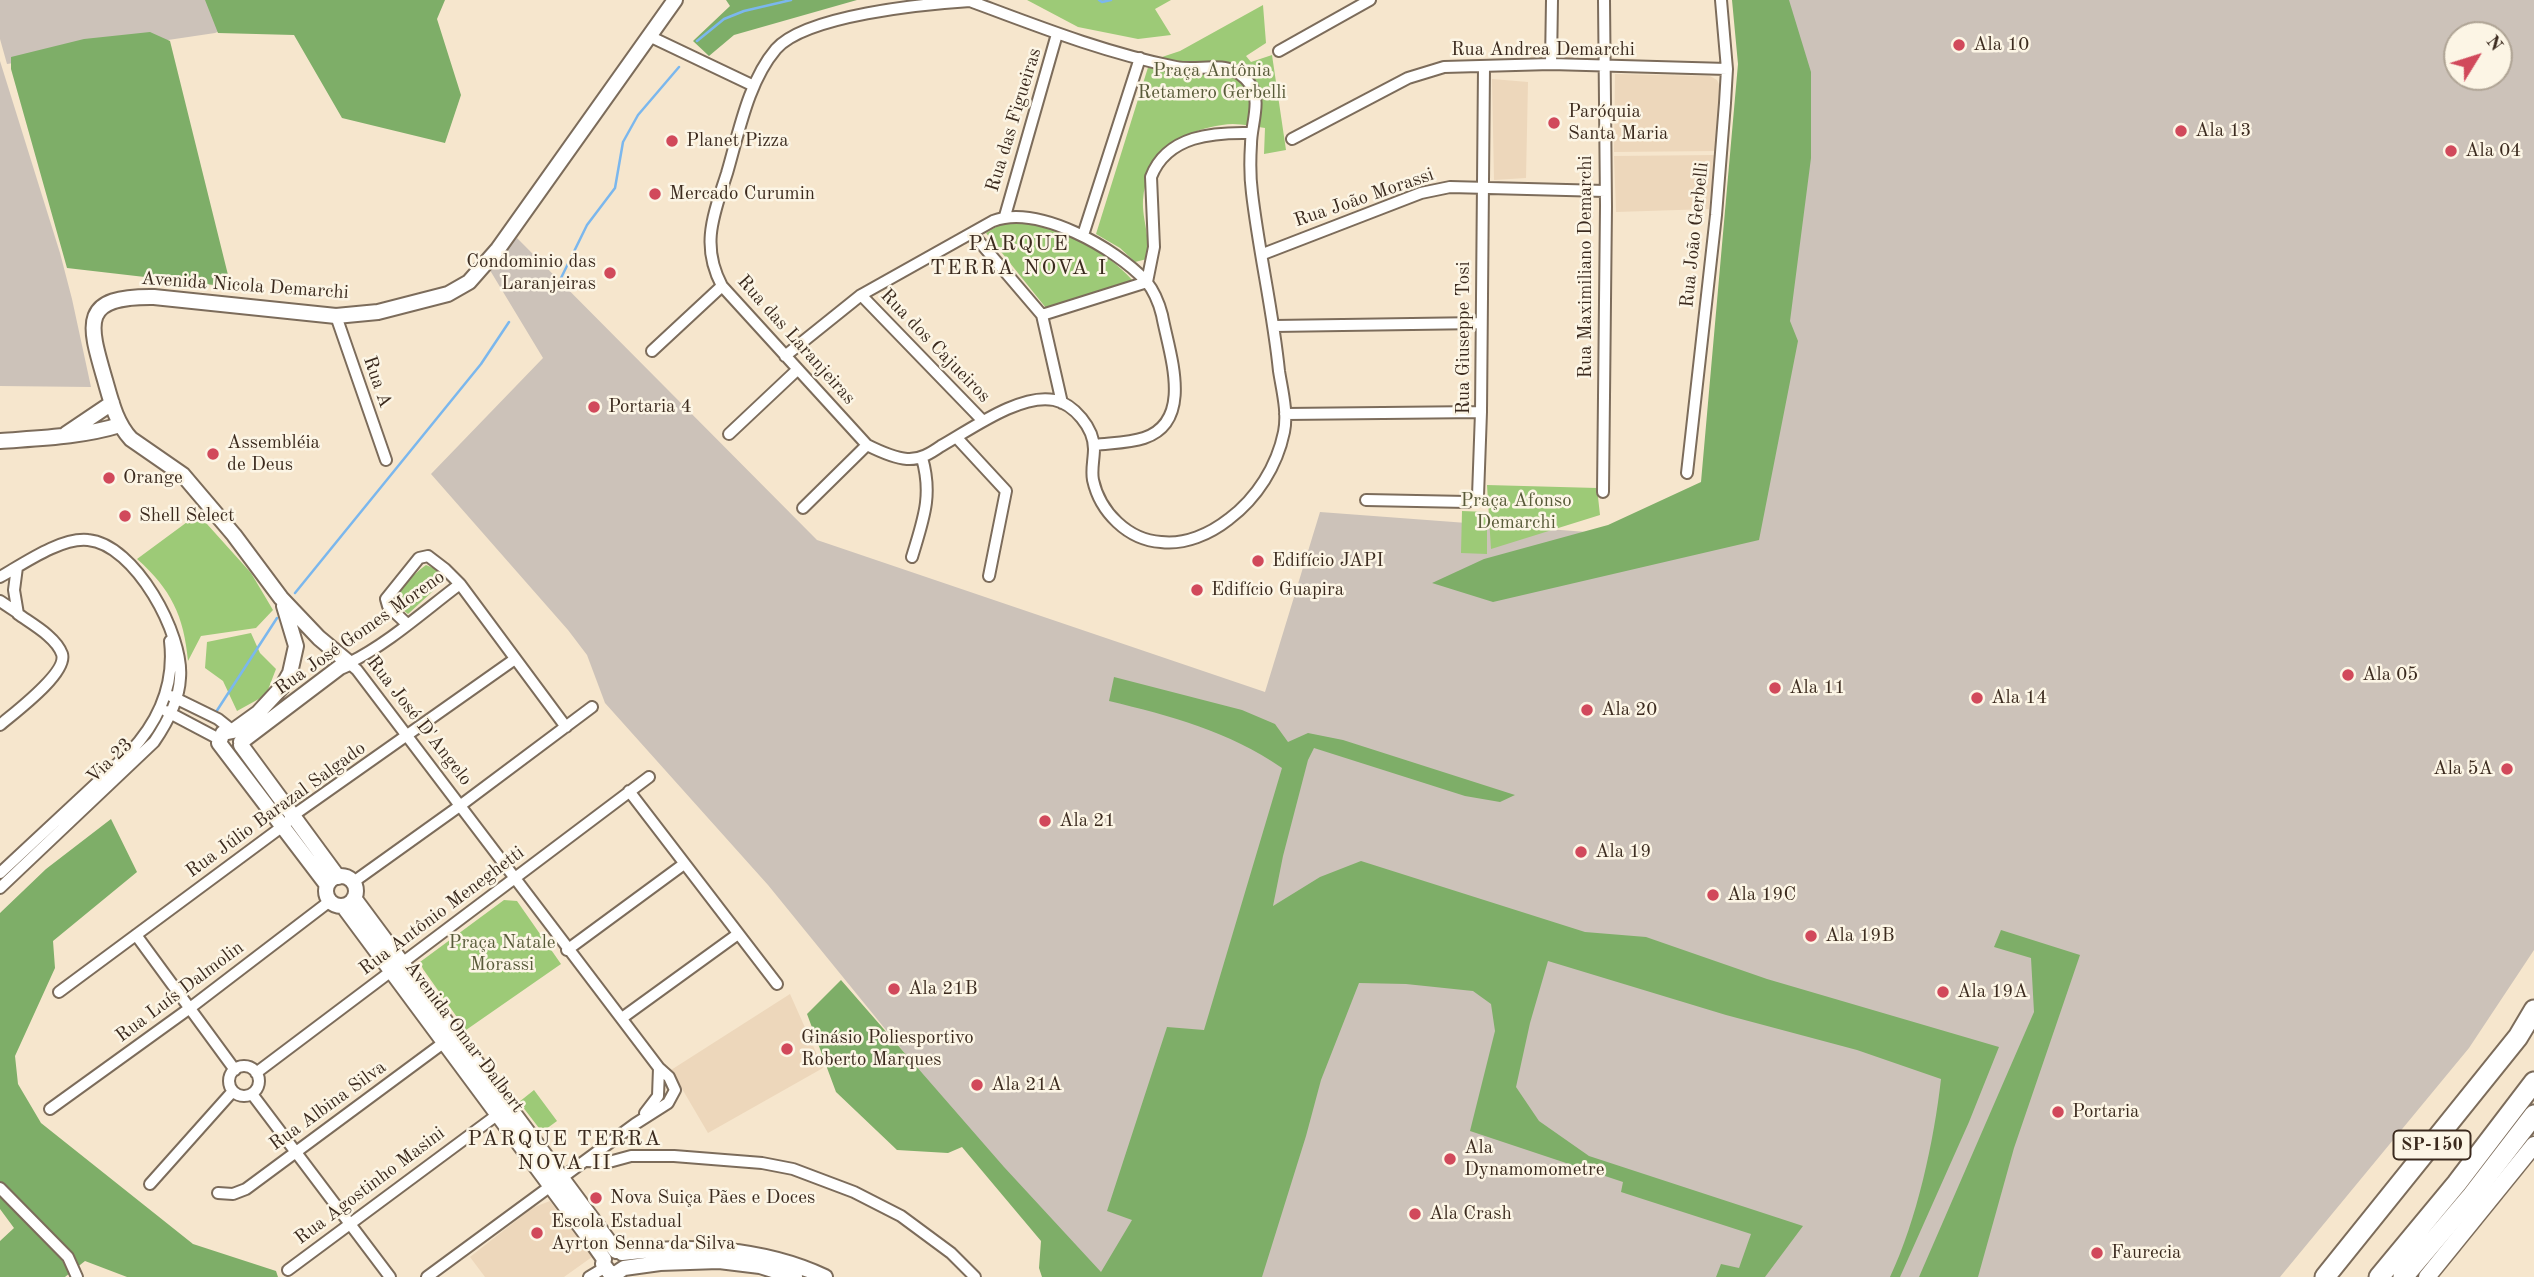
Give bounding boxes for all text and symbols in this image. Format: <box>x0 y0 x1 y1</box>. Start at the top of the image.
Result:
north arrow <box>2443 21 2513 91</box>
text: N <box>2481 32 2505 56</box>
place label: Ala 10 <box>1973 34 2029 56</box>
marker: Ala 10 <box>1951 37 1967 53</box>
street label: Rua Andrea Demarchi <box>1451 39 1635 61</box>
street label: Rua das Figueiras <box>981 45 1047 195</box>
park label: Praça Antônia Retamero Gerbelli <box>1138 60 1286 104</box>
place label: Paróquia Santa Maria <box>1568 101 1668 145</box>
marker: Paróquia Santa Maria <box>1546 115 1562 131</box>
place label: Ala 13 <box>2195 120 2251 142</box>
marker: Ala 13 <box>2173 123 2189 139</box>
place label: Planet Pizza <box>686 130 789 152</box>
marker: Planet Pizza <box>664 133 680 149</box>
place label: Ala 04 <box>2465 140 2521 162</box>
marker: Ala 04 <box>2443 143 2459 159</box>
street label: Rua Maximiliano Demarchi <box>1575 155 1597 379</box>
street label: Rua João Gerbelli <box>1676 161 1714 309</box>
street label: Rua João Morassi <box>1291 163 1437 233</box>
place label: Mercado Curumin <box>669 183 815 205</box>
marker: Mercado Curumin <box>647 186 663 202</box>
district label: PARQUE TERRA NOVA I <box>931 231 1107 281</box>
place label: Condominio das Laranjeiras <box>466 251 596 295</box>
street label: Rua Giuseppe Tosi <box>1453 261 1475 415</box>
marker: Condominio das Laranjeiras <box>602 265 618 281</box>
street label: Avenida Nicola Demarchi <box>140 267 350 305</box>
street label: Rua das Laranjeiras <box>732 271 860 409</box>
street label: Rua dos Cajueiros <box>875 284 995 408</box>
street label: Rua A <box>358 353 396 411</box>
place label: Portaria 4 <box>608 396 692 418</box>
marker: Portaria 4 <box>586 399 602 415</box>
place label: Assembléia de Deus <box>227 432 320 476</box>
marker: Assembléia de Deus <box>205 446 221 462</box>
place label: Orange <box>123 467 183 489</box>
marker: Orange <box>101 470 117 486</box>
park label: Praça Afonso Demarchi <box>1460 490 1572 534</box>
place label: Shell Select <box>139 505 235 527</box>
marker: Shell Select <box>117 508 133 524</box>
place label: Edifício JAPI <box>1272 550 1384 572</box>
marker: Edifício JAPI <box>1250 553 1266 569</box>
street label: Rua José Gomes Moreno <box>271 566 449 700</box>
place label: Edifício Guapira <box>1211 579 1344 601</box>
marker: Edifício Guapira <box>1189 582 1205 598</box>
street label: Rua José D'Angelo <box>361 652 477 790</box>
place label: Ala 05 <box>2362 664 2418 686</box>
marker: Ala 05 <box>2340 667 2356 683</box>
place label: Ala 11 <box>1789 677 1845 699</box>
marker: Ala 11 <box>1767 680 1783 696</box>
place label: Ala 14 <box>1991 687 2047 709</box>
marker: Ala 14 <box>1969 690 1985 706</box>
place label: Ala 20 <box>1601 699 1657 721</box>
marker: Ala 20 <box>1579 702 1595 718</box>
street label: Via 23 <box>82 733 138 789</box>
street label: Rua Júlio Barazal Salgado <box>182 737 370 883</box>
place label: Ala 5A <box>2433 758 2493 780</box>
marker: Ala 5A <box>2499 761 2515 777</box>
place label: Ala 21 <box>1059 810 1115 832</box>
marker: Ala 21 <box>1037 813 1053 829</box>
street label: Rua Antônio Meneghetti <box>355 841 529 981</box>
place label: Ala 19 <box>1595 841 1651 863</box>
marker: Ala 19 <box>1573 844 1589 860</box>
place label: Ala 19C <box>1727 884 1796 906</box>
marker: Ala 19C <box>1705 887 1721 903</box>
place label: Ala 19B <box>1825 925 1895 947</box>
marker: Ala 19B <box>1803 928 1819 944</box>
park label: Praça Natale Morassi <box>448 932 556 976</box>
street label: Rua Luís Dalmolin <box>111 936 249 1048</box>
street label: Avenida Omar Dalbert <box>399 957 529 1117</box>
place label: Ala 21B <box>908 978 978 1000</box>
marker: Ala 21B <box>886 981 902 997</box>
place label: Ala 19A <box>1957 981 2028 1003</box>
marker: Ala 19A <box>1935 984 1951 1000</box>
place label: Ginásio Poliesportivo Roberto Marques <box>801 1027 974 1071</box>
marker: Ginásio Poliesportivo Roberto Marques <box>779 1041 795 1057</box>
street label: Rua Albina Silva <box>265 1056 391 1156</box>
place label: Ala 21A <box>991 1074 1062 1096</box>
marker: Ala 21A <box>969 1077 985 1093</box>
place label: Portaria <box>2072 1101 2139 1123</box>
marker: Portaria <box>2050 1104 2066 1120</box>
street label: Rua Agostinho Masini <box>290 1122 450 1250</box>
district label: PARQUE TERRA NOVA II <box>469 1126 661 1176</box>
road number: SP-150 <box>2394 1130 2470 1160</box>
place label: Ala Dynamomometre <box>1464 1137 1605 1181</box>
marker: Ala Dynamomometre <box>1442 1151 1458 1167</box>
place label: Nova Suiça Pães e Doces <box>610 1187 815 1209</box>
marker: Nova Suiça Pães e Doces <box>588 1190 604 1206</box>
place label: Ala Crash <box>1429 1203 1512 1225</box>
marker: Ala Crash <box>1407 1206 1423 1222</box>
place label: Escola Estadual Ayrton Senna da Silva <box>551 1211 735 1255</box>
marker: Escola Estadual Ayrton Senna da Silva <box>529 1225 545 1241</box>
place label: Faurecia <box>2111 1242 2181 1264</box>
marker: Faurecia <box>2089 1245 2105 1261</box>

